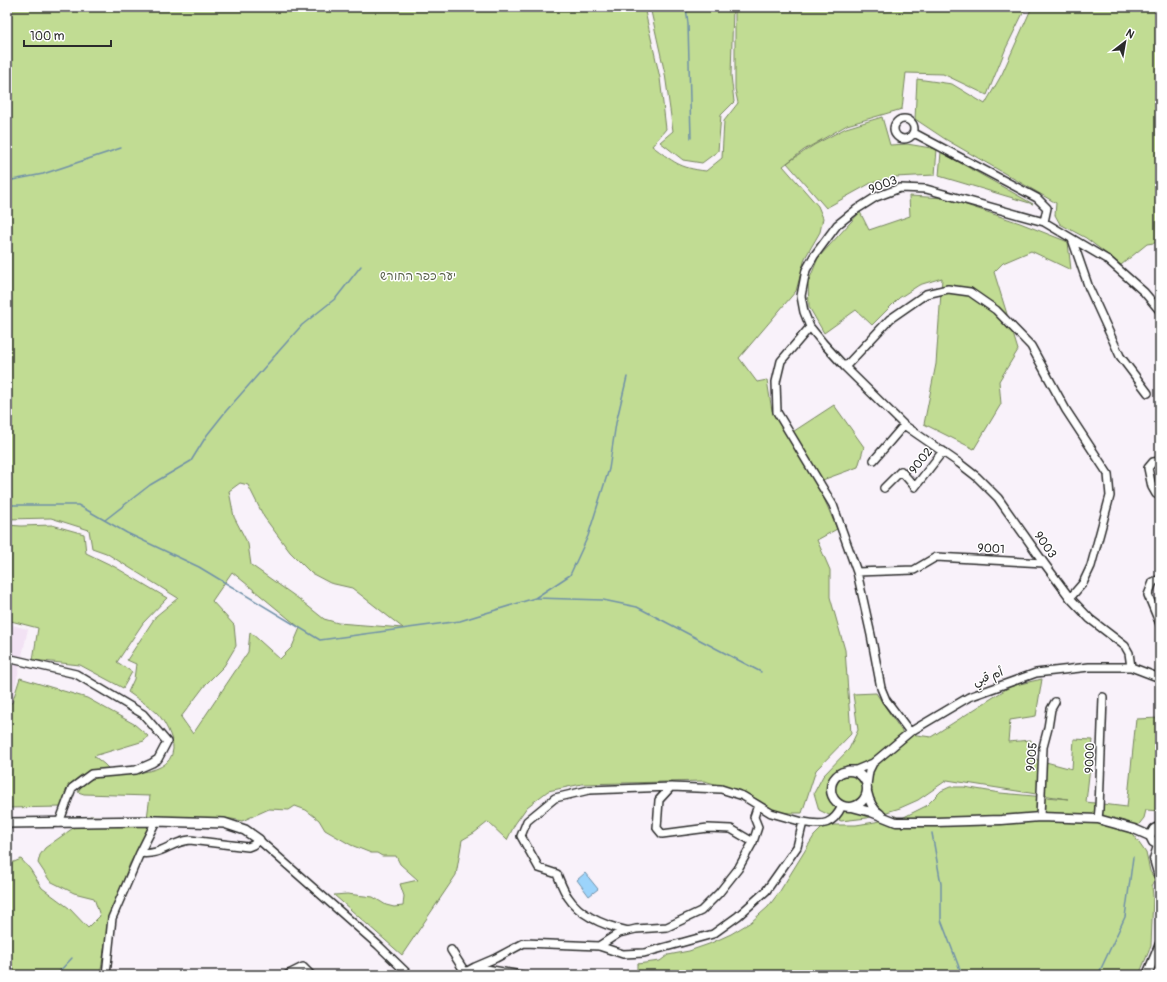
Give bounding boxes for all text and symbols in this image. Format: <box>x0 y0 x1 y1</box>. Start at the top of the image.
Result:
scale bar <box>24 22 111 48</box>
north arrow <box>1105 22 1145 62</box>
text: N <box>1123 26 1137 42</box>
text: 100 m <box>30 29 65 44</box>
street label: 9003 <box>867 173 900 197</box>
park label: יער כפר החורש <box>380 269 456 284</box>
street label: 9002 <box>906 445 936 477</box>
street label: 9003 <box>1030 529 1060 562</box>
street label: 9001 <box>977 541 1005 557</box>
street label: أم قبي <box>971 665 1006 692</box>
street label: 9005 <box>1023 742 1041 772</box>
street label: 9000 <box>1082 742 1098 774</box>

